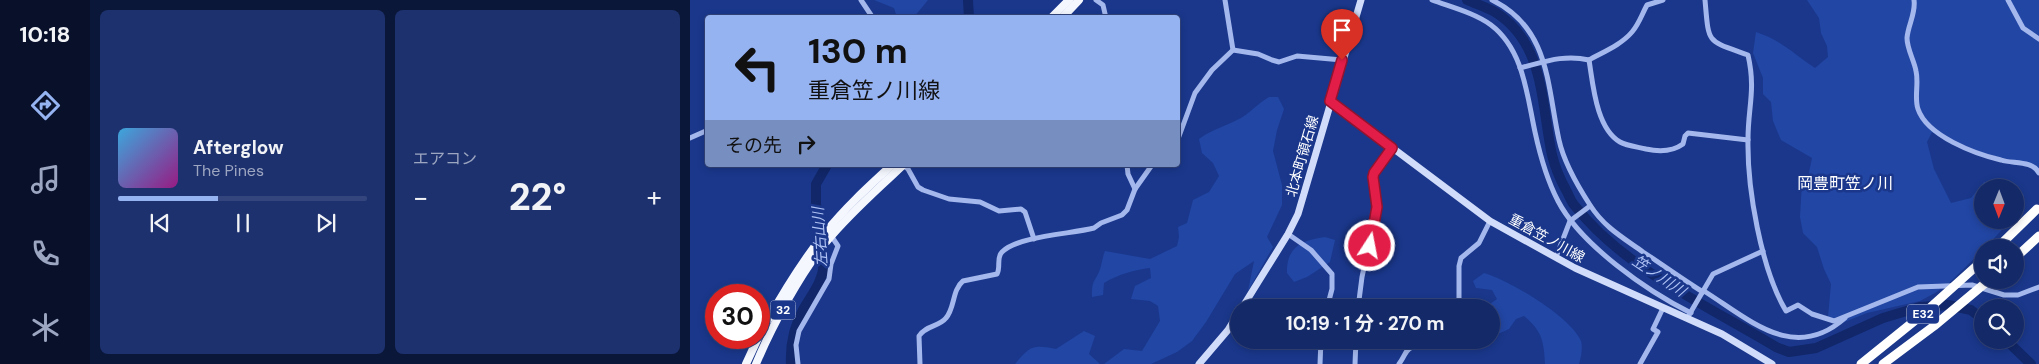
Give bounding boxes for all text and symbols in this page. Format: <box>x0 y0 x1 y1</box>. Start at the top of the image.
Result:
pin <box>1321 9 1363 60</box>
icon: arrive <box>1328 16 1356 44</box>
text: 10:18 <box>19 20 71 49</box>
text: 130 m <box>808 28 908 74</box>
icon: left <box>725 35 790 100</box>
text: 重倉笠ノ川線 <box>808 76 940 105</box>
icon: directions <box>28 88 63 123</box>
street label: 北本町領石線 <box>1282 113 1322 199</box>
icon: right <box>792 130 820 158</box>
text: その先 <box>725 133 782 158</box>
text: Afterglow <box>193 135 284 160</box>
text: エアコン <box>413 148 477 169</box>
text: The Pines <box>193 160 264 181</box>
icon: music <box>28 162 63 197</box>
text: 22° <box>509 172 566 222</box>
district label: 岡豊町笠ノ川 <box>1797 173 1893 194</box>
text: − <box>413 179 428 216</box>
text: + <box>647 179 662 216</box>
north arrow <box>1974 179 2024 229</box>
map controls <box>1974 179 2024 349</box>
water label: 左右山川 <box>808 204 832 268</box>
icon: previous <box>146 209 174 237</box>
icon: pause <box>229 209 257 237</box>
icon: next <box>312 209 340 237</box>
street label: 重倉笠ノ川線 <box>1506 210 1588 266</box>
position arrow <box>1343 219 1395 271</box>
icon: phone <box>28 236 63 271</box>
button: sound <box>1974 239 2024 289</box>
water label: 笠ノ川川 <box>1629 251 1691 302</box>
speed limit sign: 30 <box>705 284 770 349</box>
button: search <box>1974 299 2024 349</box>
road number: 32 <box>770 300 796 320</box>
road number: E32 <box>1907 304 1939 324</box>
icon: climate <box>28 310 63 345</box>
text: 10:19 · 1 分 · 270 m <box>1286 311 1444 336</box>

